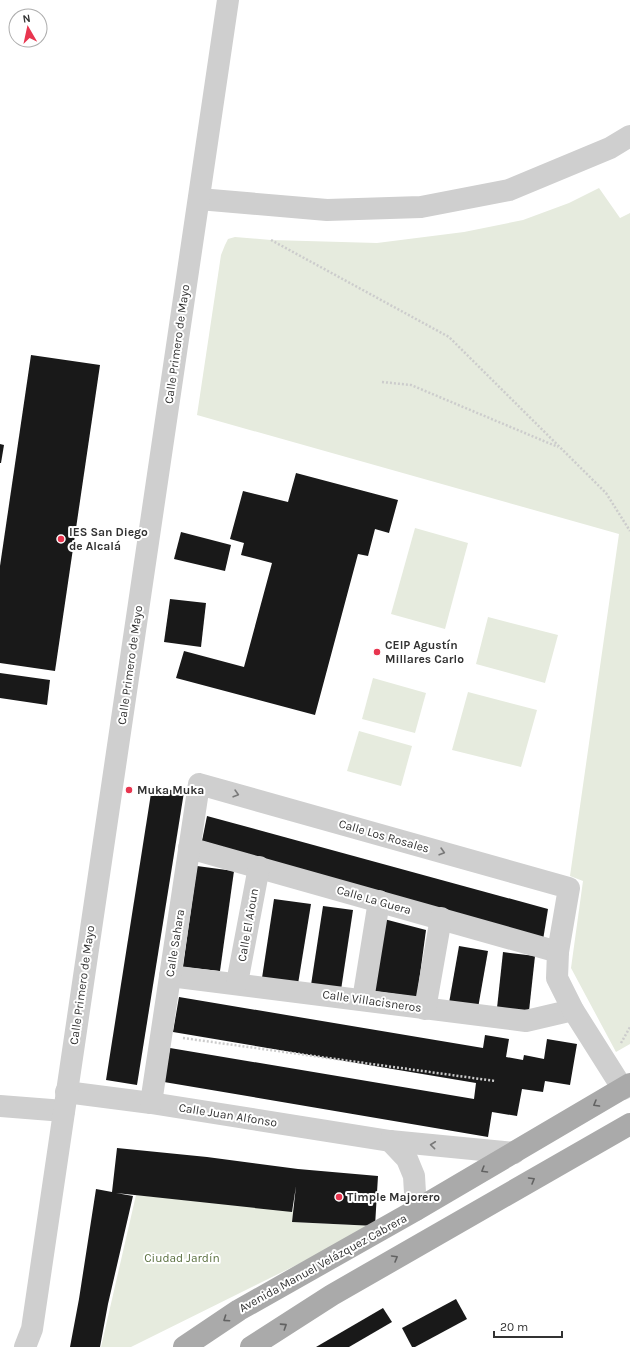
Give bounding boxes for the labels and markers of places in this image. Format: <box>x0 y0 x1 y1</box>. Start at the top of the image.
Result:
place label: IES San Diego de Alcalá <box>69 525 148 553</box>
marker: IES San Diego de Alcalá <box>56 534 66 544</box>
place label: CEIP Agustín Millares Carlo <box>385 638 464 666</box>
marker: CEIP Agustín Millares Carlo <box>372 647 382 657</box>
place label: Muka Muka <box>137 783 204 797</box>
marker: Muka Muka <box>124 785 134 795</box>
place label: Timple Majorero <box>347 1190 440 1204</box>
marker: Timple Majorero <box>334 1192 344 1202</box>

